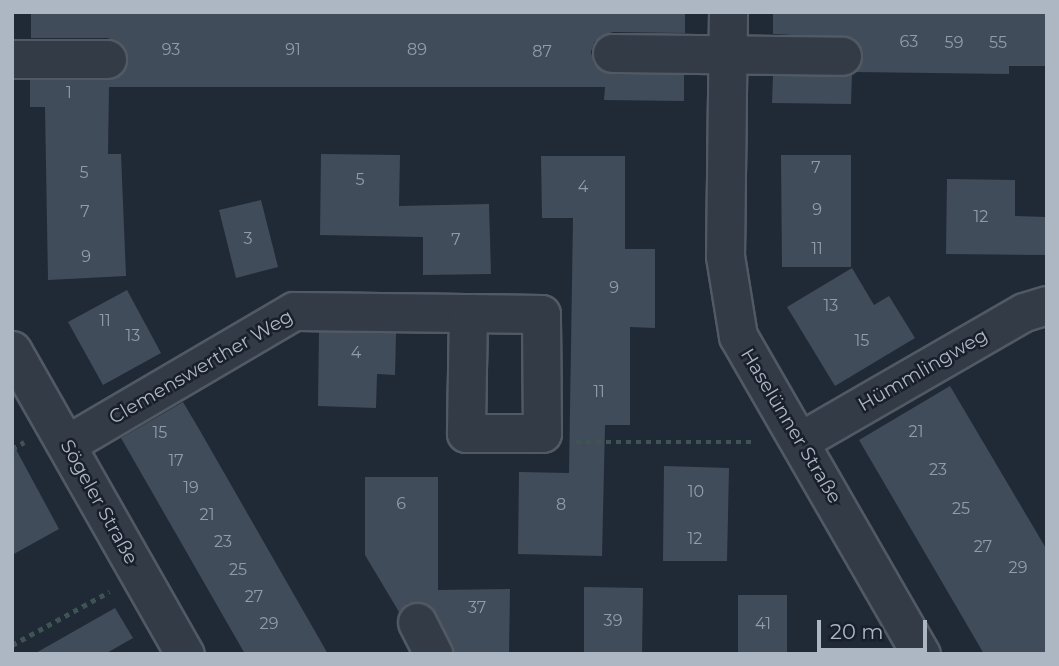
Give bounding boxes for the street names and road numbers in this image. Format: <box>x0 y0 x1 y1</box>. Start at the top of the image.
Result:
street label: Clemenswerther Weg <box>105 305 297 429</box>
street label: Hümmlingweg <box>854 324 992 416</box>
street label: Haselünner Straße <box>736 344 846 508</box>
street label: Sögeler Straße <box>55 436 143 568</box>

